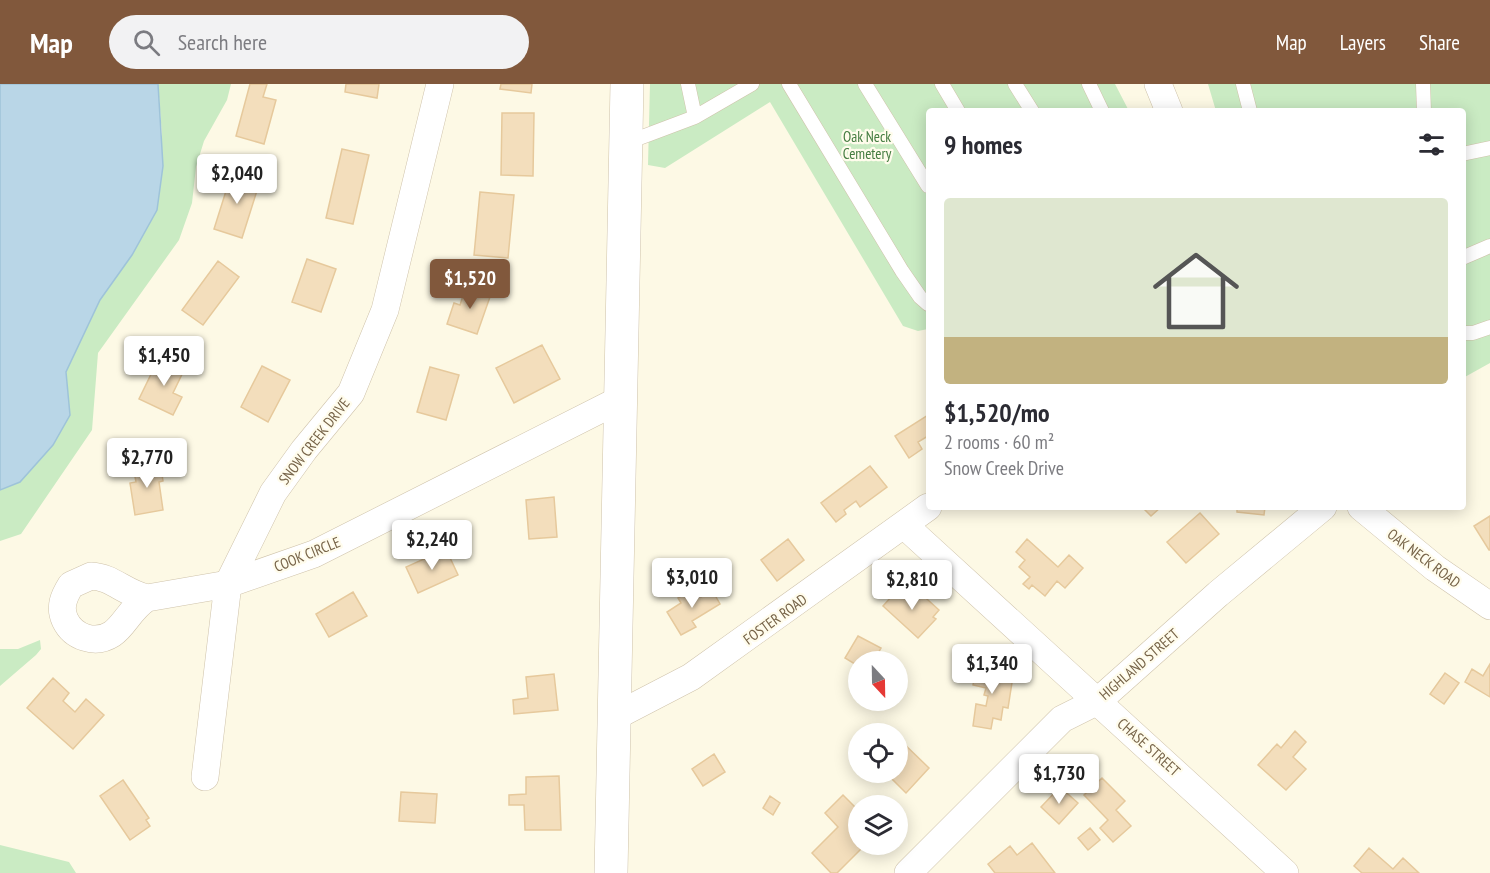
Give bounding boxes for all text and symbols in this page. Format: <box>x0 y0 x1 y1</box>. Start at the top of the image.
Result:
search box <box>109 15 529 69</box>
text: Map <box>30 24 73 61</box>
icon: search <box>130 26 163 59</box>
text: Search here <box>178 28 267 56</box>
text: Map <box>1276 29 1307 56</box>
text: Layers <box>1340 29 1386 56</box>
text: Share <box>1419 29 1460 56</box>
park label: Oak Neck Cemetery <box>843 127 892 163</box>
text: 9 homes <box>944 128 1022 161</box>
icon: filters <box>1415 128 1448 161</box>
pin: $2,040 <box>188 154 286 205</box>
text: $2,040 <box>211 160 263 186</box>
icon: home <box>1142 237 1250 345</box>
pin: $1,520 <box>421 259 519 310</box>
text: $1,520 <box>444 265 496 291</box>
pin: $1,450 <box>115 336 213 387</box>
text: $1,450 <box>138 342 190 368</box>
street label: SNOW CREEK DRIVE <box>274 394 354 488</box>
text: $1,520/mo <box>944 396 1050 429</box>
text: 2 rooms · 60 m² <box>944 429 1054 455</box>
pin: $2,770 <box>98 438 196 489</box>
text: $2,770 <box>121 444 173 470</box>
text: Snow Creek Drive <box>944 455 1064 481</box>
pin: $2,240 <box>383 520 481 571</box>
street label: OAK NECK ROAD <box>1384 524 1464 592</box>
text: $2,240 <box>406 526 458 552</box>
street label: COOK CIRCLE <box>271 532 343 576</box>
pin: $3,010 <box>643 558 741 609</box>
pin: $2,810 <box>863 560 961 611</box>
text: $3,010 <box>666 564 718 590</box>
text: $2,810 <box>886 566 938 592</box>
street label: FOSTER ROAD <box>739 589 811 648</box>
street label: HIGHLAND STREET <box>1095 624 1183 704</box>
pin: $1,340 <box>943 644 1041 695</box>
text: $1,340 <box>966 650 1018 676</box>
north arrow <box>848 651 908 711</box>
map controls <box>848 651 908 855</box>
street label: CHASE STREET <box>1114 714 1185 780</box>
button: locate <box>848 723 908 783</box>
pin: $1,730 <box>1010 754 1108 805</box>
text: $1,730 <box>1033 760 1085 786</box>
button: layers <box>848 795 908 855</box>

